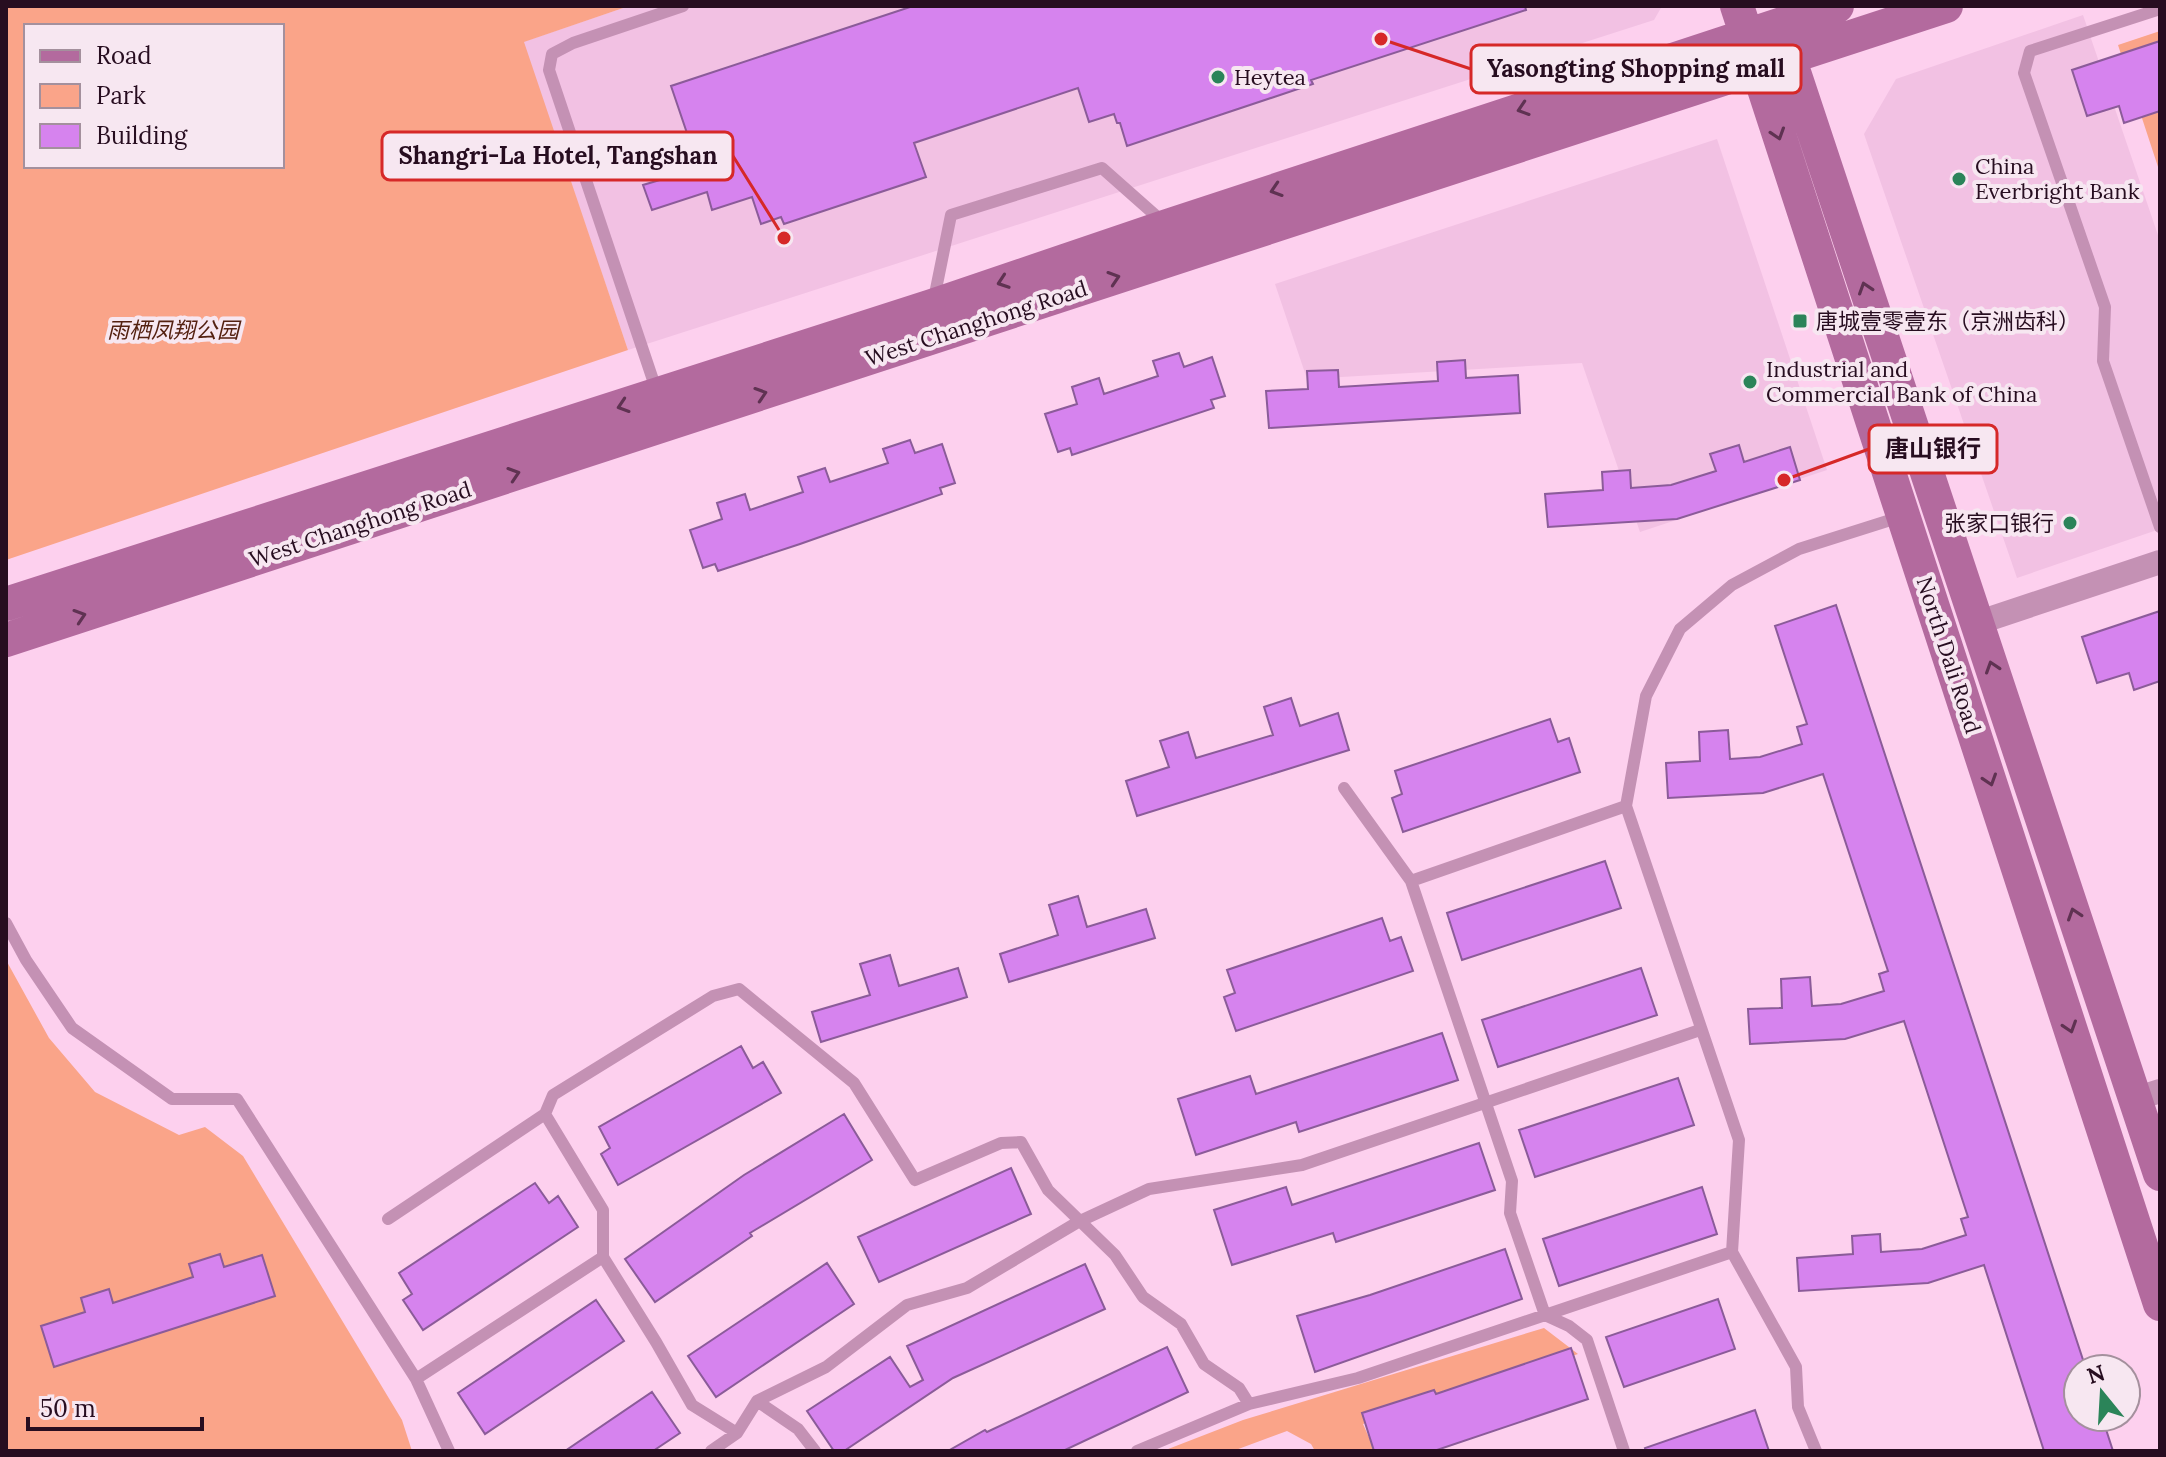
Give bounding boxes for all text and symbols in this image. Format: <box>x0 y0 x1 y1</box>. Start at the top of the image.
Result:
legend <box>24 24 284 168</box>
text: Road <box>96 40 152 71</box>
callout: Yasongting Shopping mall <box>1471 45 1801 93</box>
text: Yasongting Shopping mall <box>1487 53 1785 84</box>
place label: Heytea <box>1234 63 1306 91</box>
marker: Heytea <box>1209 68 1227 86</box>
text: Park <box>96 80 146 111</box>
one-way arrow <box>1517 99 1531 115</box>
text: Building <box>96 120 188 151</box>
one-way arrow <box>1769 126 1785 140</box>
callout: Shangri-La Hotel, Tangshan <box>382 132 733 180</box>
text: Shangri-La Hotel, Tangshan <box>398 140 718 171</box>
place label: China Everbright Bank <box>1975 152 2140 205</box>
marker: China Everbright Bank <box>1950 170 1968 188</box>
one-way arrow <box>1270 180 1284 196</box>
one-way arrow <box>997 272 1011 289</box>
one-way arrow <box>1107 272 1121 288</box>
street label: West Changhong Road <box>861 274 1091 372</box>
one-way arrow <box>1859 282 1875 296</box>
place label: 唐城壹零壹东（京洲齿科） <box>1816 307 2080 335</box>
marker: 唐城壹零壹东（京洲齿科） <box>1791 312 1809 330</box>
park label: 雨栖凤翔公园 <box>107 316 242 344</box>
place label: Industrial and Commercial Bank of China <box>1766 355 2037 408</box>
marker: Industrial and Commercial Bank of China <box>1741 373 1759 391</box>
one-way arrow <box>753 387 767 403</box>
one-way arrow <box>617 397 631 413</box>
callout: 唐山银行 <box>1869 425 1997 473</box>
text: 唐山银行 <box>1885 433 1981 464</box>
one-way arrow <box>506 468 520 484</box>
street label: West Changhong Road <box>245 475 475 573</box>
place label: 张家口银行 <box>1944 509 2054 537</box>
marker: 张家口银行 <box>2061 514 2079 532</box>
street label: North Dali Road <box>1910 573 1988 737</box>
one-way arrow <box>72 609 86 625</box>
one-way arrow <box>1985 661 2001 675</box>
one-way arrow <box>1980 772 1996 786</box>
one-way arrow <box>2067 908 2083 922</box>
one-way arrow <box>2061 1020 2077 1033</box>
north arrow <box>2062 1353 2142 1433</box>
text: N <box>2083 1358 2108 1390</box>
scale bar <box>28 1381 202 1431</box>
text: 50 m <box>40 1393 96 1424</box>

